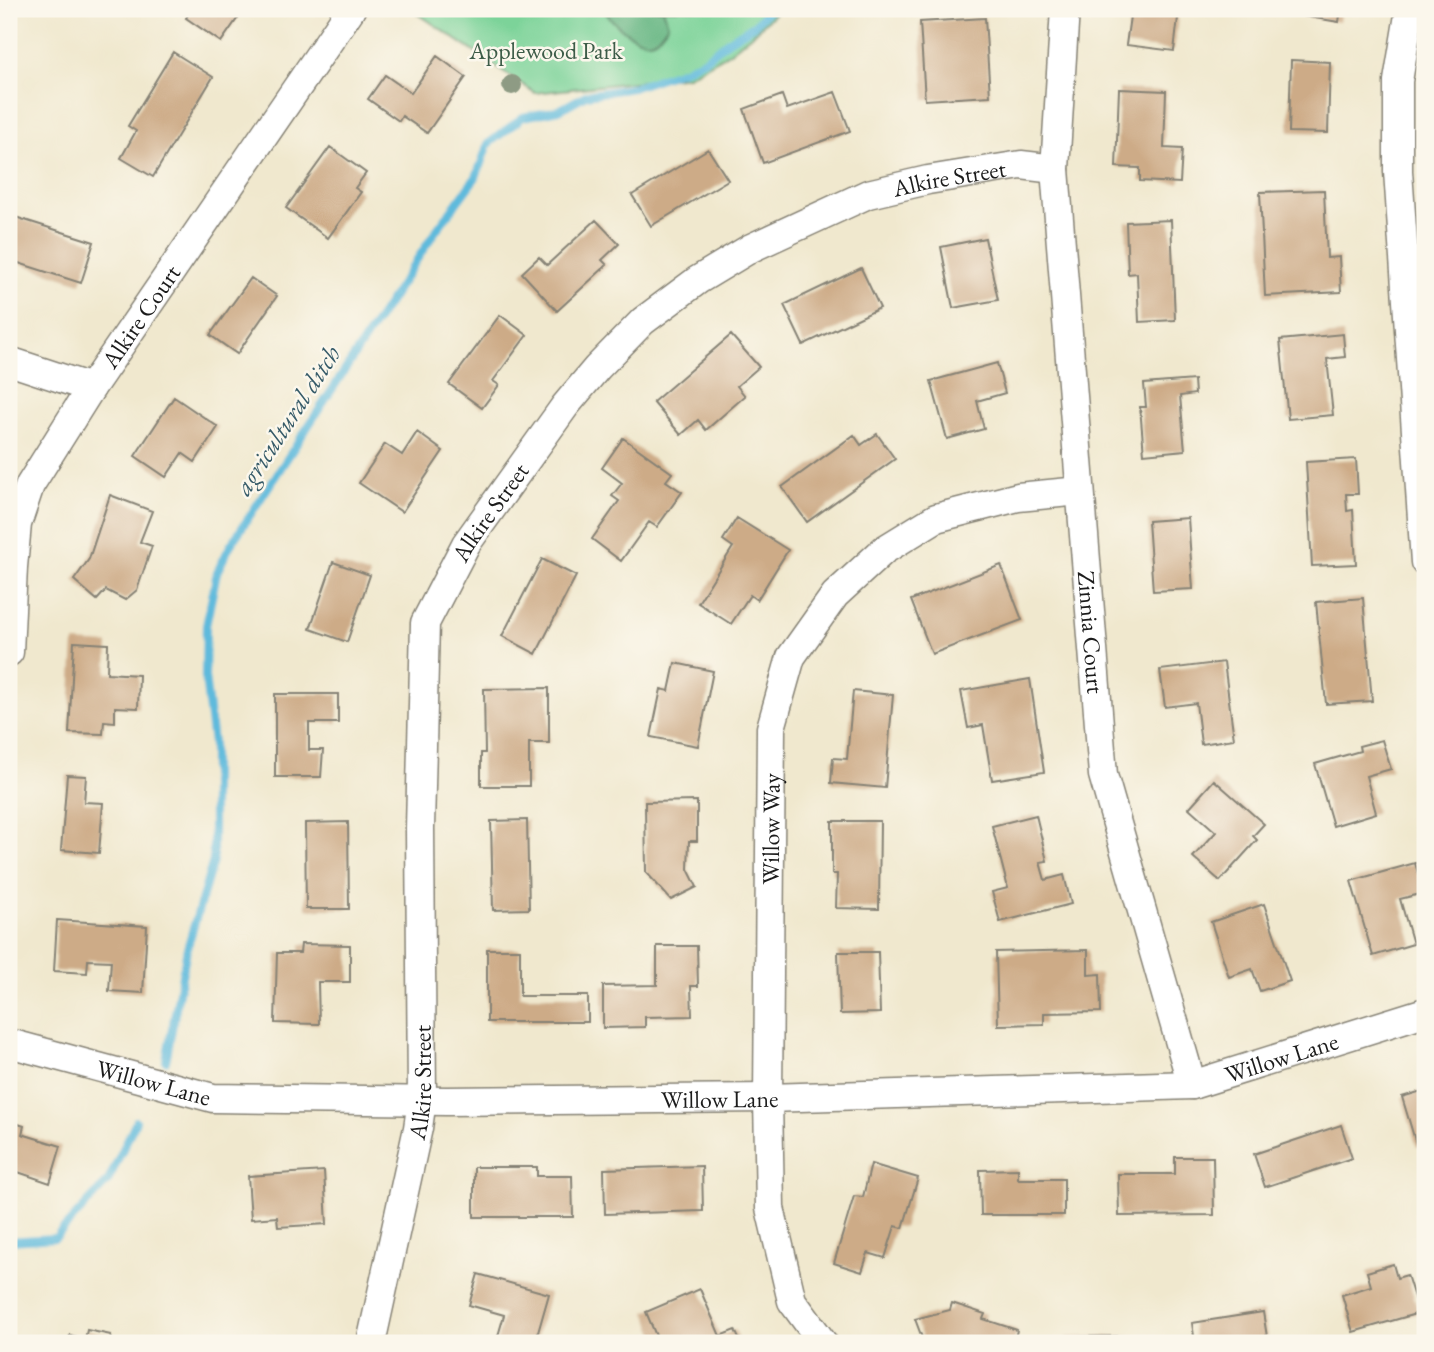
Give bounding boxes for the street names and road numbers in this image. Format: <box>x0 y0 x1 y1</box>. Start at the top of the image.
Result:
street label: Alkire Street <box>888 152 1008 203</box>
street label: Alkire Court <box>93 258 187 375</box>
street label: Alkire Street <box>444 456 535 568</box>
street label: Zinnia Court <box>1071 570 1112 695</box>
street label: Willow Way <box>754 773 786 885</box>
street label: Alkire Street <box>400 1025 438 1143</box>
street label: Willow Lane <box>1221 1025 1342 1089</box>
street label: Willow Lane <box>93 1052 215 1112</box>
street label: Willow Lane <box>661 1082 779 1114</box>

